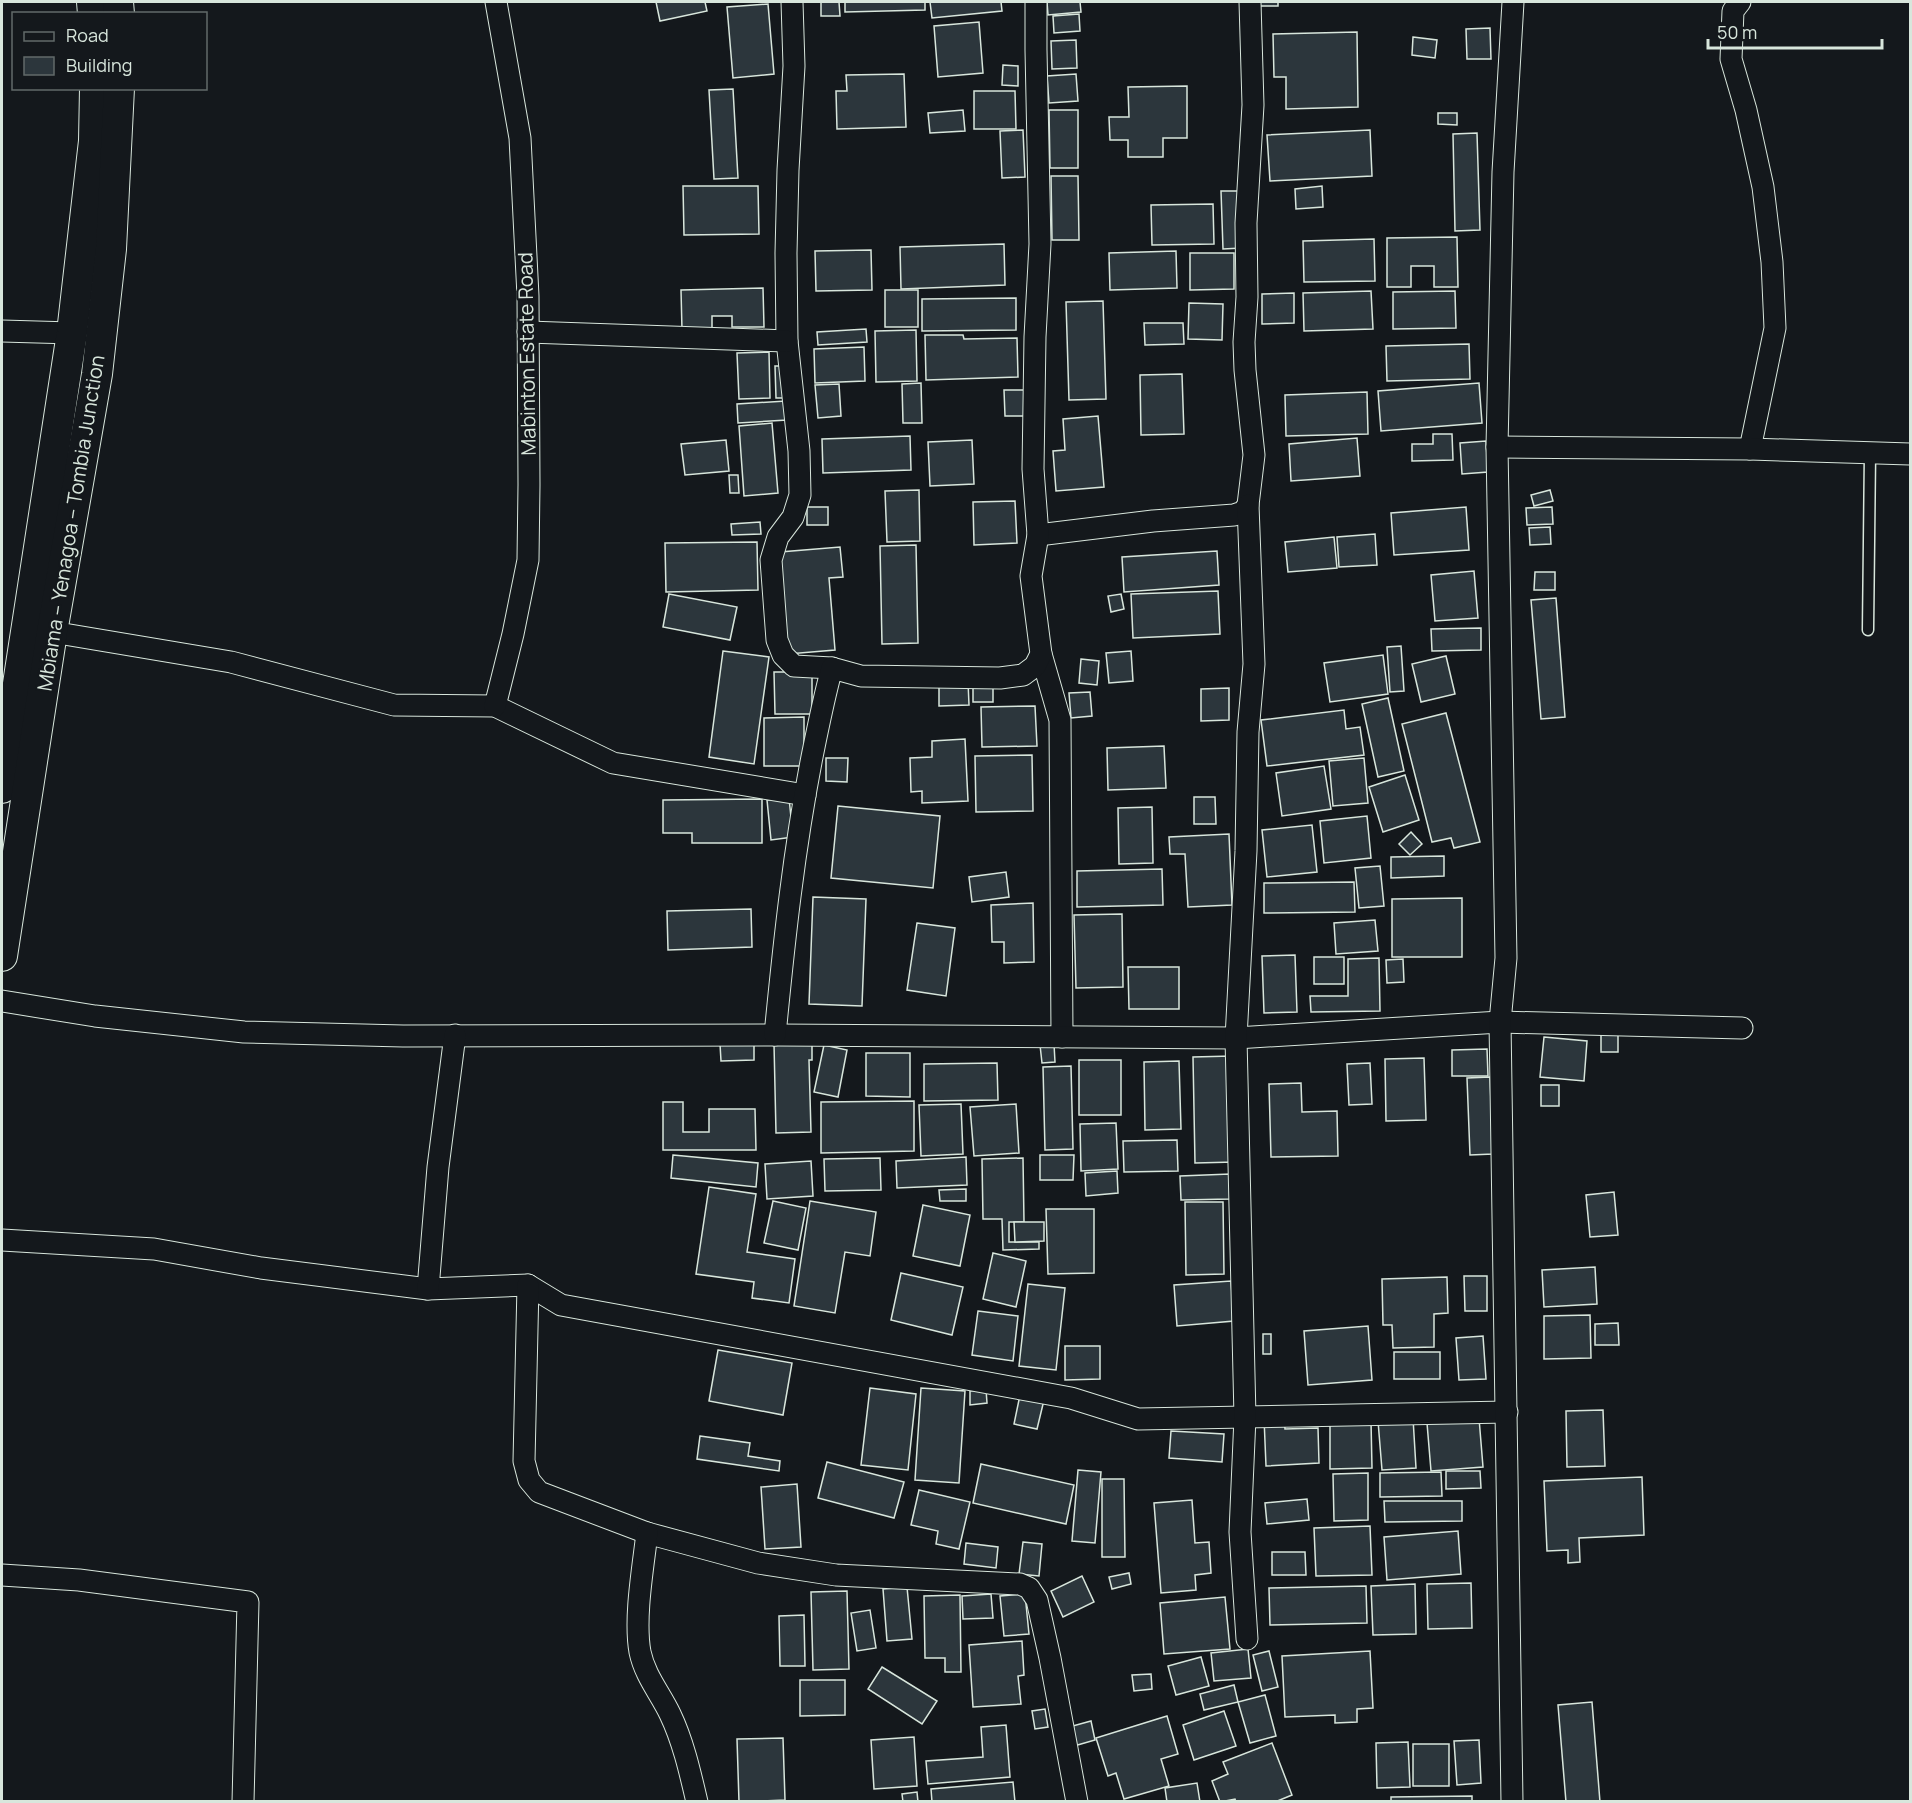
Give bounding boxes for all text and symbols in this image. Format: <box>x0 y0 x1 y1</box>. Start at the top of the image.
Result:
legend <box>12 12 207 90</box>
scale bar <box>1708 12 1882 50</box>
text: 50 m <box>1717 20 1757 44</box>
text: Road <box>66 23 109 47</box>
text: Building <box>66 53 132 77</box>
street label: Mabinton Estate Road <box>511 252 542 456</box>
street label: Mbiama – Yenagoa – Tombia Junction <box>31 353 110 693</box>

